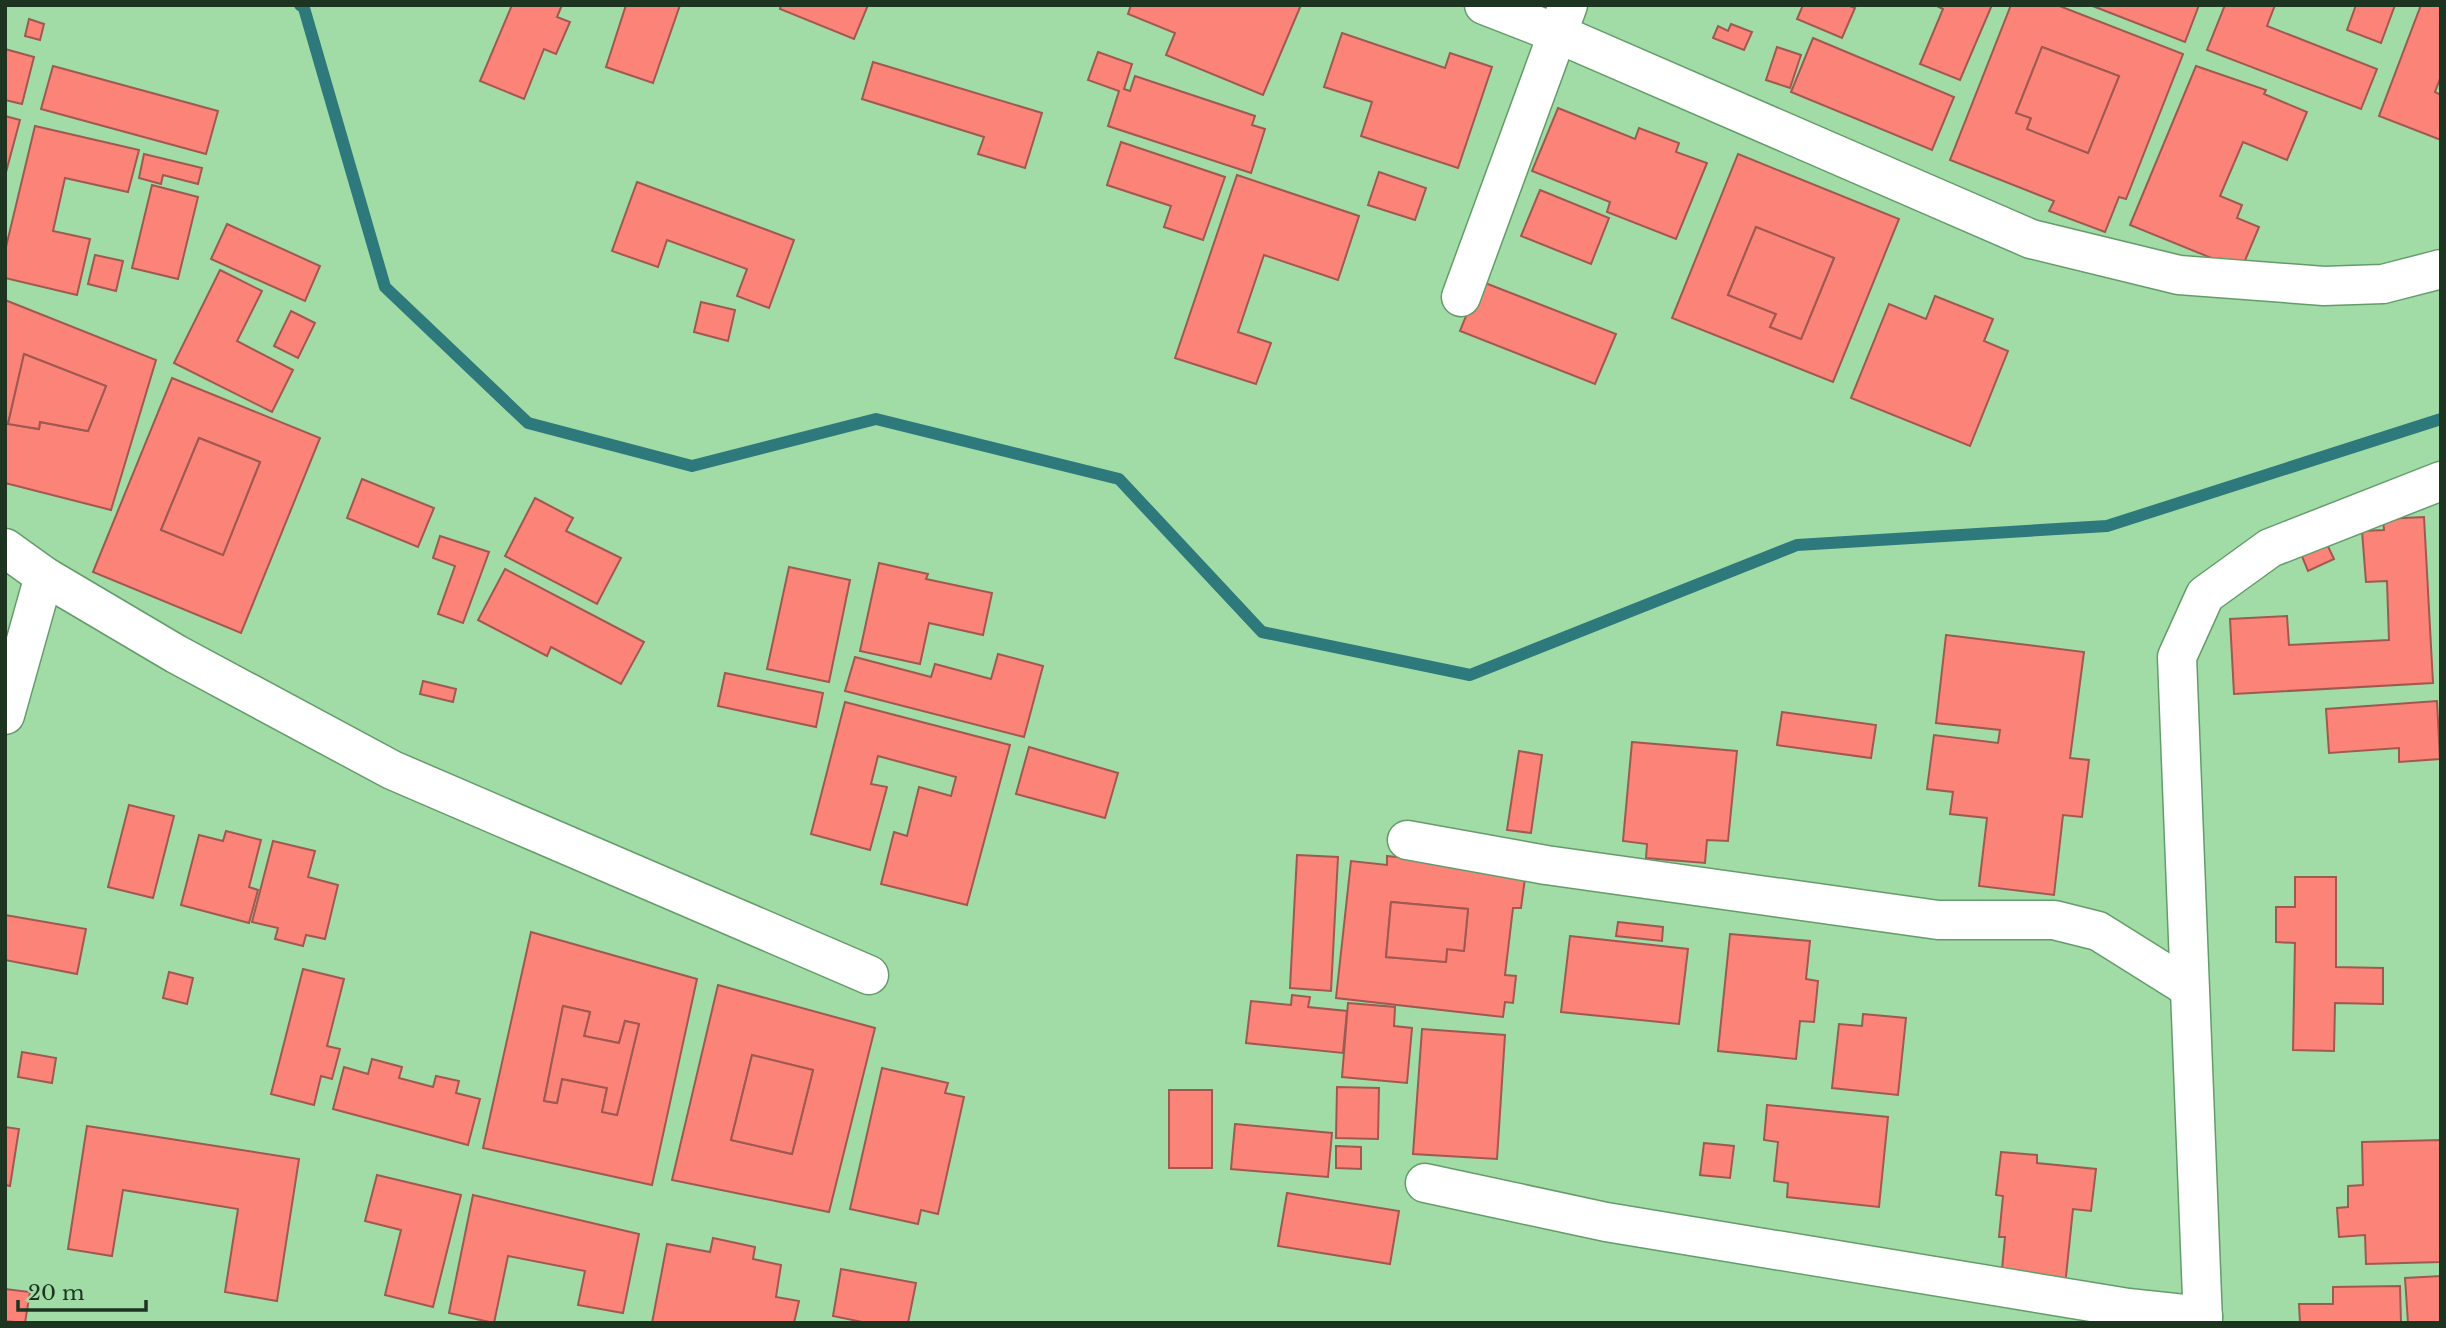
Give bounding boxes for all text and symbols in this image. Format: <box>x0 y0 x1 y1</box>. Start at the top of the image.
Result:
scale bar <box>18 1268 145 1312</box>
text: 20 m <box>28 1280 85 1306</box>

